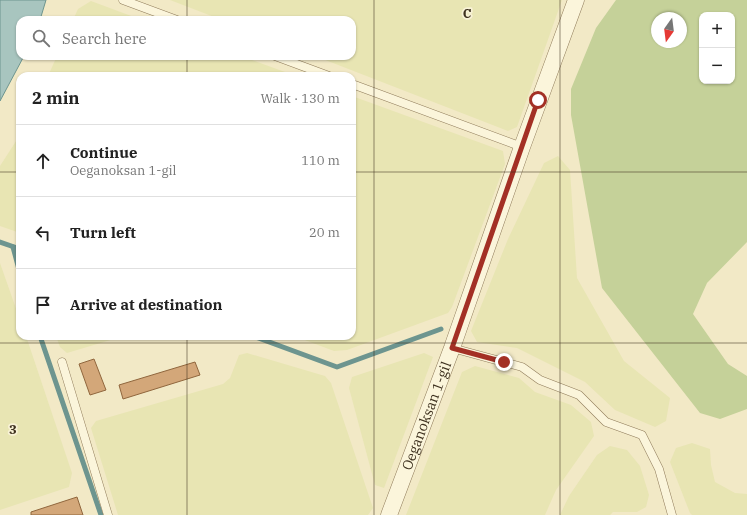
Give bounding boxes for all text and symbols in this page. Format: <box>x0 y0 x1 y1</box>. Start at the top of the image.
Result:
text: C <box>463 5 472 22</box>
north arrow <box>651 12 687 48</box>
map controls <box>699 12 735 84</box>
button: + <box>699 12 735 48</box>
search box <box>16 16 356 60</box>
icon: search <box>30 27 52 49</box>
text: Search here <box>62 29 147 48</box>
button: − <box>699 48 735 84</box>
text: 2 min <box>32 87 80 109</box>
text: Walk · 130 m <box>261 90 340 107</box>
route start <box>529 91 547 109</box>
text: Continue <box>70 143 137 162</box>
icon: ahead <box>32 150 54 172</box>
text: 110 m <box>301 152 340 169</box>
text: Oeganoksan 1-gil <box>70 162 177 179</box>
icon: left <box>32 222 54 244</box>
text: Turn left <box>70 223 136 242</box>
text: 20 m <box>309 224 340 241</box>
icon: arrive <box>32 294 54 316</box>
text: Arrive at destination <box>70 295 222 314</box>
route end <box>495 353 513 371</box>
street label: Oeganoksan 1-gil <box>398 359 455 473</box>
text: 3 <box>9 421 17 438</box>

